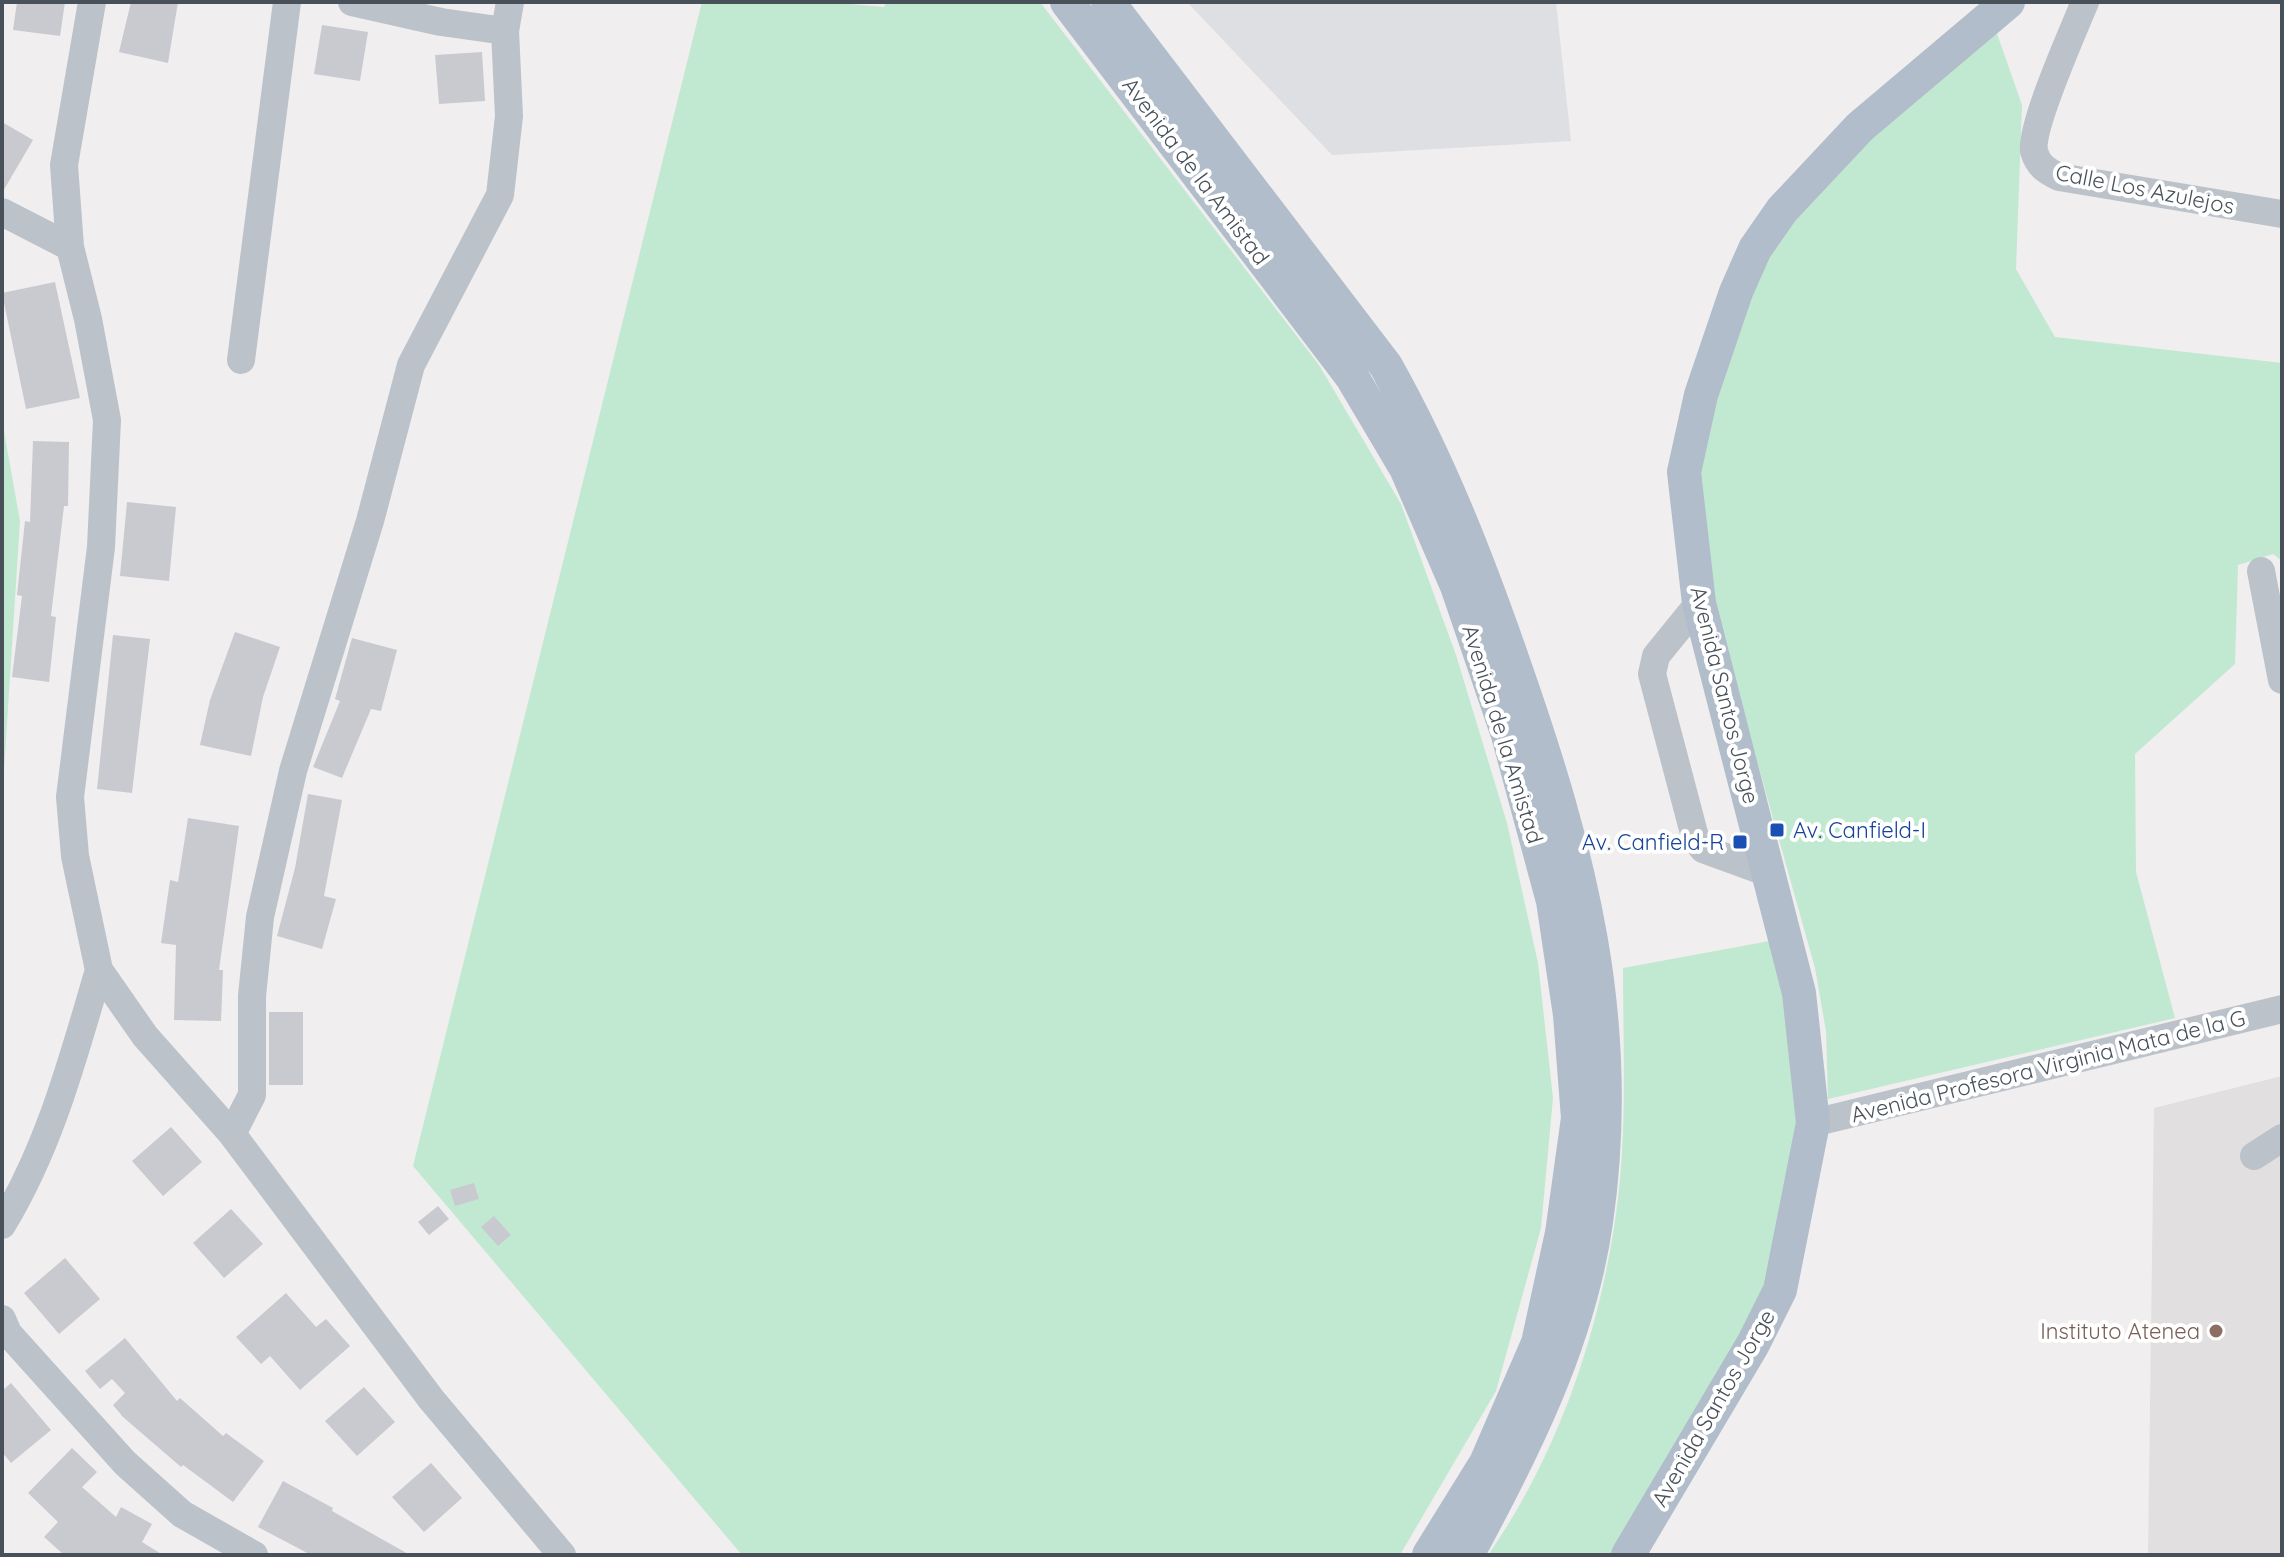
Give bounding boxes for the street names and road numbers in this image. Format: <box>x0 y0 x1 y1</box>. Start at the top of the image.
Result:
street label: Avenida de la Amistad <box>1116 72 1276 270</box>
street label: Calle Los Azulejos <box>2053 158 2237 220</box>
street label: Avenida Santos Jorge <box>1684 584 1766 806</box>
street label: Avenida de la Amistad <box>1456 621 1550 847</box>
street label: Avenida Profesora Virginia Mata de la G <box>1848 1003 2248 1129</box>
street label: Avenida Santos Jorge <box>1645 1305 1781 1511</box>

